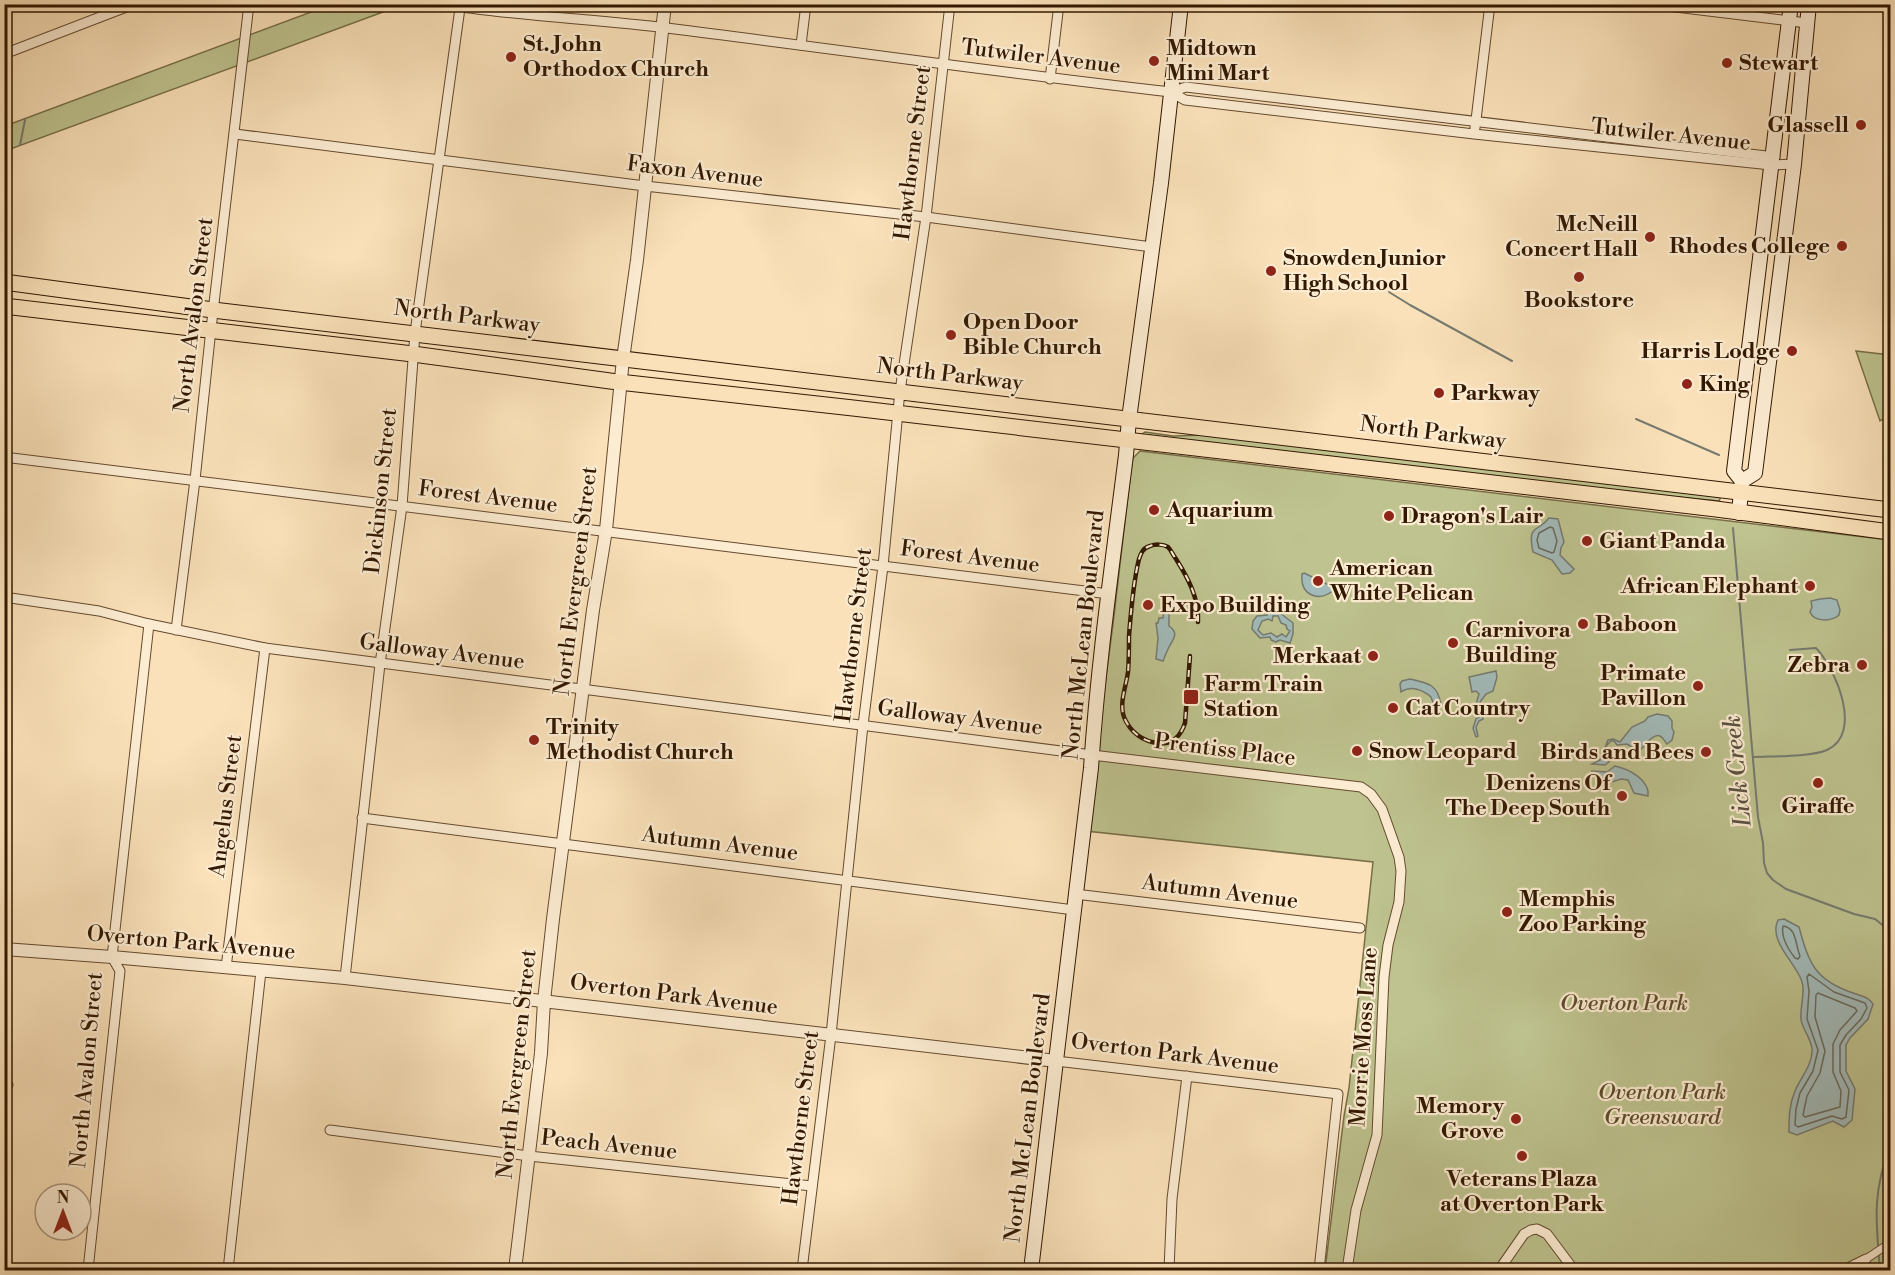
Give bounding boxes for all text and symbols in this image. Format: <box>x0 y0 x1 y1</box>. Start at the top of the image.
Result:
place label: St. John Orthodox Church <box>523 31 709 83</box>
street label: Tutwiler Avenue <box>960 34 1122 80</box>
place label: Midtown Mini Mart <box>1166 35 1269 87</box>
marker: St. John Orthodox Church <box>504 50 518 64</box>
place label: Stewart <box>1739 50 1818 77</box>
marker: Midtown Mini Mart <box>1147 54 1161 68</box>
marker: Stewart <box>1720 56 1734 70</box>
street label: Hawthorne Street <box>889 64 937 242</box>
place label: Glassell <box>1767 112 1849 139</box>
street label: Tutwiler Avenue <box>1590 113 1752 157</box>
marker: Glassell <box>1854 118 1868 132</box>
street label: Faxon Avenue <box>625 150 765 194</box>
place label: McNeill Concert Hall <box>1505 211 1638 263</box>
street label: North Avalon Street <box>169 216 219 414</box>
marker: McNeill Concert Hall <box>1643 230 1657 244</box>
place label: Rhodes College <box>1669 233 1830 260</box>
marker: Rhodes College <box>1835 239 1849 253</box>
place label: Snowden Junior High School <box>1283 245 1446 297</box>
marker: Snowden Junior High School <box>1264 264 1278 278</box>
marker: Bookstore <box>1572 270 1586 284</box>
place label: Bookstore <box>1524 287 1634 314</box>
street label: North Parkway <box>392 295 542 339</box>
place label: Open Door Bible Church <box>963 309 1102 361</box>
marker: Open Door Bible Church <box>944 328 958 342</box>
place label: Harris Lodge <box>1641 338 1780 365</box>
marker: Harris Lodge <box>1785 344 1799 358</box>
street label: North Parkway <box>875 353 1025 397</box>
place label: King <box>1699 371 1750 398</box>
marker: King <box>1680 377 1694 391</box>
place label: Parkway <box>1451 380 1541 407</box>
marker: Parkway <box>1432 386 1446 400</box>
street label: Dickinson Street <box>359 406 403 575</box>
street label: North Parkway <box>1358 411 1508 455</box>
street label: North Evergreen Street <box>549 465 603 697</box>
street label: Forest Avenue <box>417 475 559 519</box>
place label: Aquarium <box>1165 497 1273 524</box>
marker: Aquarium <box>1147 503 1161 517</box>
place label: Dragon's Lair <box>1401 503 1544 530</box>
street label: North McLean Boulevard <box>1057 508 1111 761</box>
marker: Dragon's Lair <box>1382 509 1396 523</box>
place label: Giant Panda <box>1599 528 1727 555</box>
marker: Giant Panda <box>1580 534 1594 548</box>
street label: Forest Avenue <box>899 535 1041 579</box>
street label: Hawthorne Street <box>830 546 878 724</box>
place label: American White Pelican <box>1329 555 1474 607</box>
place label: African Elephant <box>1620 573 1798 600</box>
marker: American White Pelican <box>1311 574 1325 588</box>
marker: African Elephant <box>1803 579 1817 593</box>
place label: Expo Building <box>1160 592 1310 619</box>
marker: Expo Building <box>1141 598 1155 612</box>
place label: Baboon <box>1595 611 1677 638</box>
place label: Carnivora Building <box>1465 617 1572 669</box>
marker: Baboon <box>1576 617 1590 631</box>
street label: Galloway Avenue <box>358 628 526 676</box>
marker: Carnivora Building <box>1446 636 1460 650</box>
place label: Merkaat <box>1273 643 1361 670</box>
marker: Merkaat <box>1366 649 1380 663</box>
place label: Zebra <box>1788 652 1851 679</box>
marker: Zebra <box>1855 658 1869 672</box>
place label: Primate Pavillon <box>1600 660 1686 712</box>
place label: Farm Train Station <box>1204 671 1323 723</box>
marker: Primate Pavillon <box>1691 679 1705 693</box>
marker: Farm Train Station <box>1182 688 1200 706</box>
street label: Galloway Avenue <box>876 694 1044 742</box>
place label: Cat Country <box>1405 695 1531 722</box>
marker: Cat Country <box>1386 701 1400 715</box>
place label: Trinity Methodist Church <box>546 714 734 766</box>
water label: Lick Creek <box>1717 714 1759 829</box>
street label: Prentiss Place <box>1153 728 1297 772</box>
street label: Angelus Street <box>204 733 248 880</box>
marker: Trinity Methodist Church <box>527 733 541 747</box>
place label: Snow Leopard <box>1369 738 1517 765</box>
place label: Birds and Bees <box>1540 739 1694 766</box>
marker: Snow Leopard <box>1350 744 1364 758</box>
marker: Birds and Bees <box>1699 745 1713 759</box>
place label: Denizens Of The Deep South <box>1446 770 1613 822</box>
marker: Giraffe <box>1811 776 1825 790</box>
marker: Denizens Of The Deep South <box>1615 789 1629 803</box>
place label: Giraffe <box>1781 793 1855 820</box>
street label: Autumn Avenue <box>639 821 800 867</box>
street label: Autumn Avenue <box>1139 869 1300 915</box>
place label: Memphis Zoo Parking <box>1519 886 1646 938</box>
marker: Memphis Zoo Parking <box>1500 905 1514 919</box>
street label: Overton Park Avenue <box>86 920 296 966</box>
street label: Morrie Moss Lane <box>1344 946 1384 1128</box>
street label: North Evergreen Street <box>492 948 543 1180</box>
street label: Overton Park Avenue <box>568 969 780 1021</box>
street label: North Avalon Street <box>65 971 109 1169</box>
park label: Overton Park <box>1560 990 1688 1017</box>
street label: North McLean Boulevard <box>999 991 1057 1244</box>
street label: Overton Park Avenue <box>1069 1028 1281 1080</box>
street label: Hawthorne Street <box>777 1029 825 1207</box>
park label: Overton Park Greensward <box>1598 1079 1726 1131</box>
place label: Memory Grove <box>1416 1093 1505 1145</box>
marker: Memory Grove <box>1509 1112 1523 1126</box>
street label: Peach Avenue <box>539 1124 679 1166</box>
marker: Veterans Plaza at Overton Park <box>1515 1149 1529 1163</box>
place label: Veterans Plaza at Overton Park <box>1440 1166 1604 1218</box>
north arrow <box>33 1182 93 1242</box>
text: N <box>57 1188 70 1208</box>

